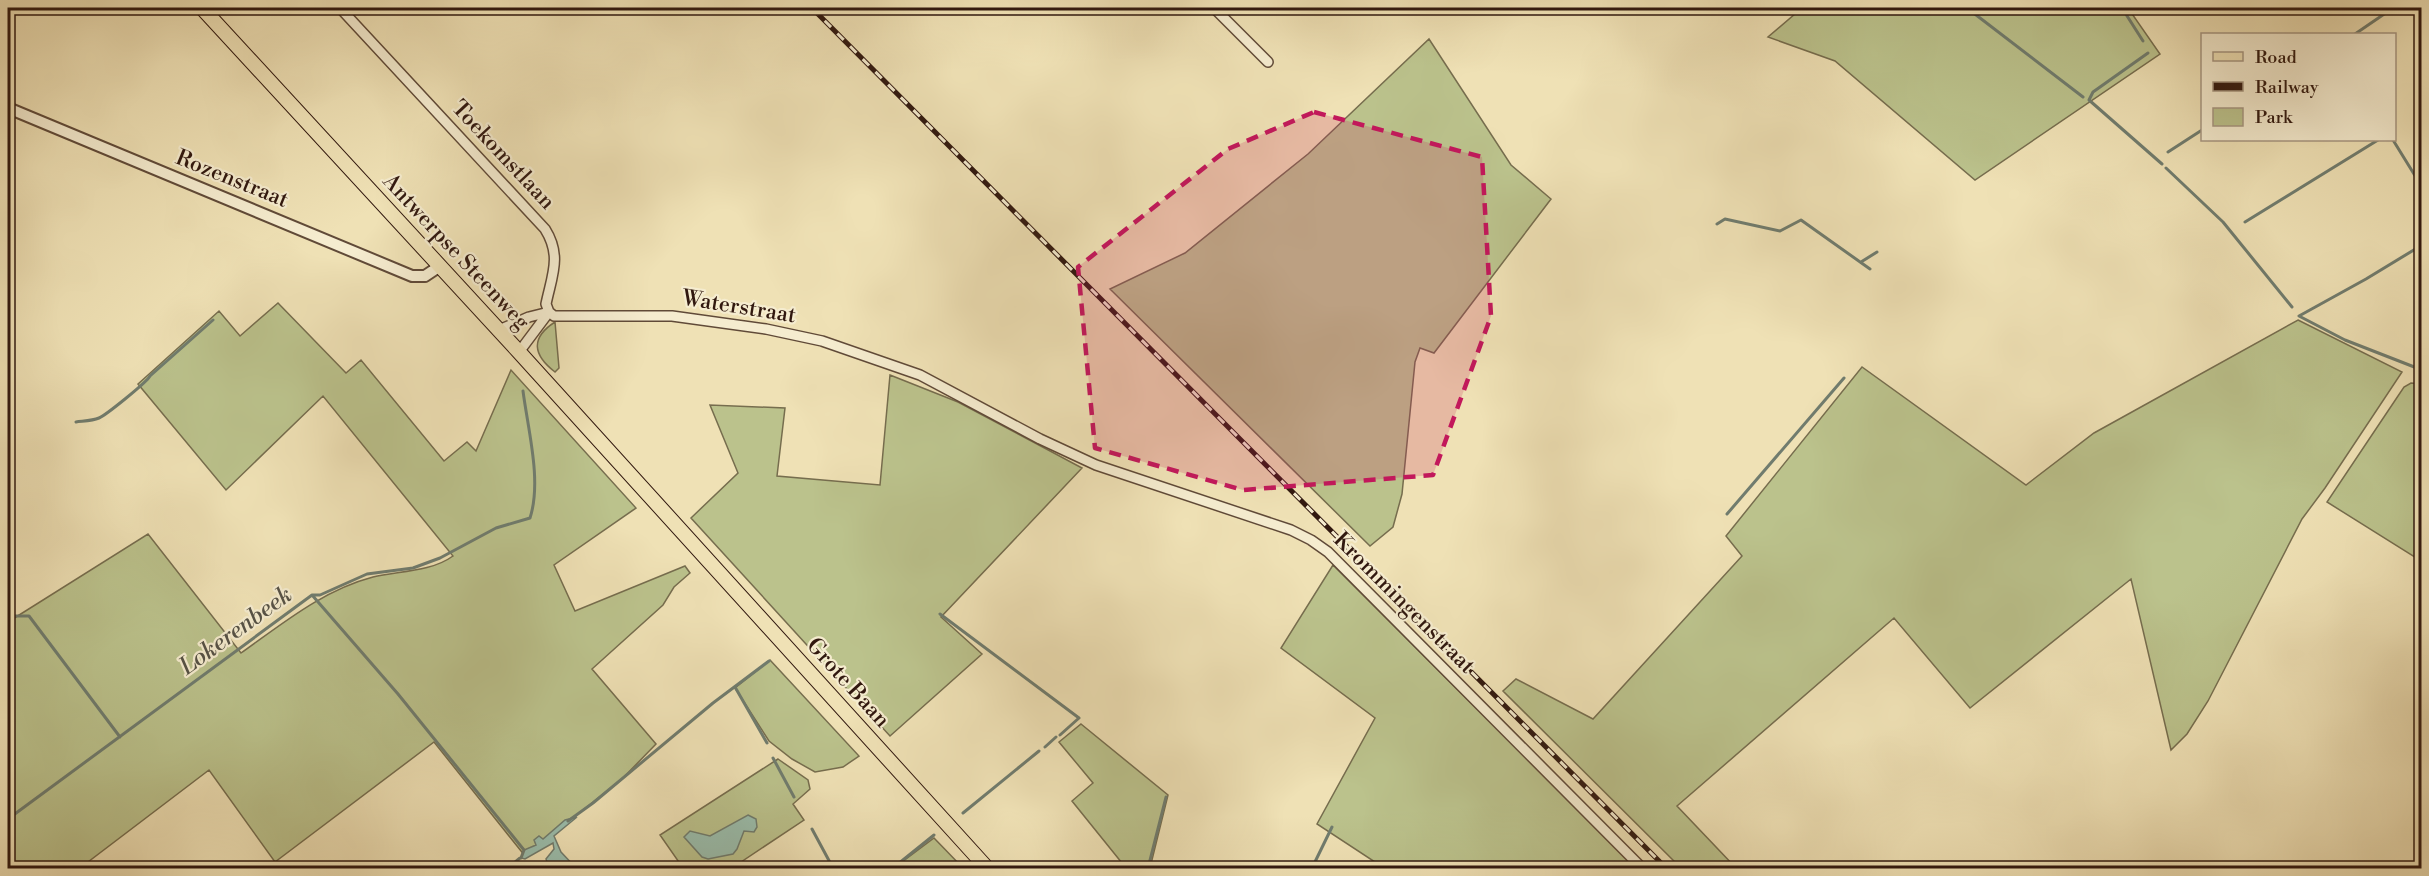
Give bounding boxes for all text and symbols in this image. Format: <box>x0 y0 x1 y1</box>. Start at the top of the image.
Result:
legend <box>2201 33 2396 141</box>
text: Road <box>2255 46 2298 69</box>
text: Railway <box>2255 76 2319 99</box>
street label: Toekomstlaan <box>446 95 560 215</box>
text: Park <box>2255 106 2294 129</box>
street label: Rozenstraat <box>172 144 293 214</box>
street label: Antwerpse Steenweg <box>376 168 536 336</box>
street label: Waterstraat <box>679 285 798 329</box>
street label: Krommingenstraat <box>1328 527 1481 680</box>
water label: Lokerenbeek <box>173 580 298 683</box>
street label: Grote Baan <box>801 632 895 734</box>

